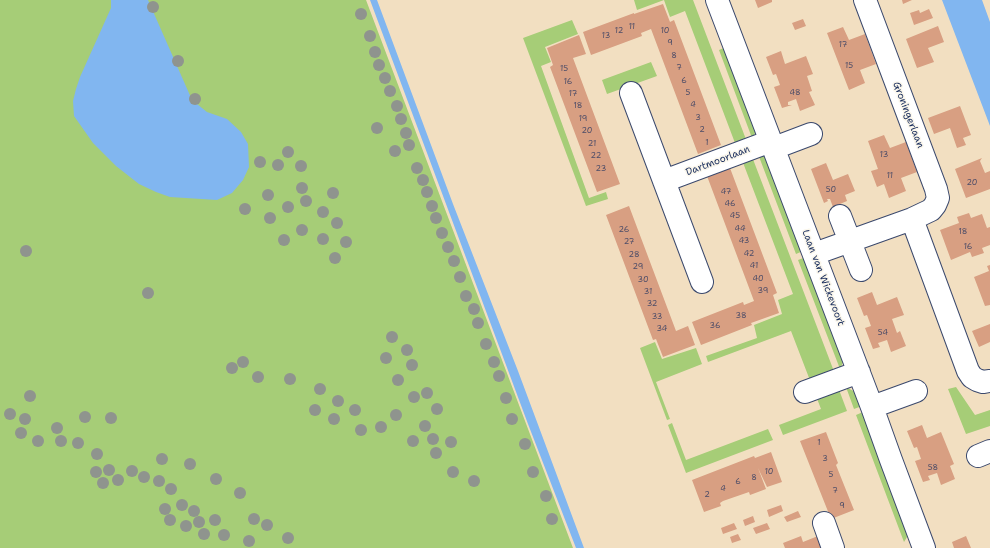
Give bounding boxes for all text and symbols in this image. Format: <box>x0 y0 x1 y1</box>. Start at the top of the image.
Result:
house number: 11 <box>629 22 635 32</box>
house number: 12 <box>615 26 623 36</box>
house number: 10 <box>661 26 669 36</box>
house number: 13 <box>602 31 610 41</box>
house number: 9 <box>667 38 673 48</box>
house number: 17 <box>839 40 847 50</box>
house number: 8 <box>671 51 677 61</box>
house number: 15 <box>845 61 853 71</box>
house number: 7 <box>676 63 682 73</box>
house number: 15 <box>560 64 568 74</box>
house number: 6 <box>681 76 687 86</box>
house number: 16 <box>564 77 572 87</box>
street label: Groningerlaan <box>890 80 926 150</box>
house number: 5 <box>686 88 690 98</box>
house number: 48 <box>789 88 801 98</box>
house number: 17 <box>569 89 577 99</box>
house number: 4 <box>690 100 696 110</box>
house number: 18 <box>574 101 582 111</box>
house number: 3 <box>695 113 701 123</box>
house number: 19 <box>579 114 587 124</box>
house number: 2 <box>699 125 705 135</box>
house number: 20 <box>582 126 592 136</box>
house number: 1 <box>705 138 709 148</box>
house number: 21 <box>588 139 596 149</box>
street label: Dartmoorlaan <box>684 143 752 179</box>
house number: 13 <box>880 150 888 160</box>
house number: 22 <box>591 151 601 161</box>
house number: 23 <box>596 164 606 174</box>
house number: 11 <box>887 171 893 181</box>
house number: 20 <box>967 178 977 188</box>
house number: 50 <box>826 185 836 195</box>
house number: 47 <box>721 187 731 197</box>
house number: 46 <box>724 199 736 209</box>
house number: 45 <box>730 211 740 221</box>
house number: 44 <box>735 224 745 234</box>
house number: 26 <box>619 225 629 235</box>
house number: 18 <box>959 227 967 237</box>
street label: Laan van Wickevoort <box>799 228 847 328</box>
house number: 43 <box>739 236 749 246</box>
house number: 27 <box>624 237 634 247</box>
house number: 16 <box>964 242 972 252</box>
house number: 42 <box>744 249 754 259</box>
house number: 28 <box>629 250 639 260</box>
house number: 41 <box>750 261 758 271</box>
house number: 29 <box>633 262 643 272</box>
house number: 40 <box>752 274 764 284</box>
house number: 30 <box>637 275 649 285</box>
house number: 39 <box>758 286 768 296</box>
house number: 31 <box>644 287 652 297</box>
house number: 32 <box>647 299 657 309</box>
house number: 38 <box>736 311 746 321</box>
house number: 33 <box>652 312 662 322</box>
house number: 36 <box>710 321 720 331</box>
house number: 34 <box>657 324 667 334</box>
house number: 54 <box>878 328 888 338</box>
house number: 1 <box>817 438 821 448</box>
house number: 3 <box>822 454 828 464</box>
house number: 58 <box>928 463 938 473</box>
house number: 10 <box>765 467 773 477</box>
house number: 5 <box>829 470 833 480</box>
house number: 8 <box>751 473 757 483</box>
house number: 6 <box>735 477 741 487</box>
house number: 4 <box>720 484 726 494</box>
house number: 7 <box>832 486 838 496</box>
house number: 2 <box>704 490 710 500</box>
house number: 9 <box>839 501 845 511</box>

